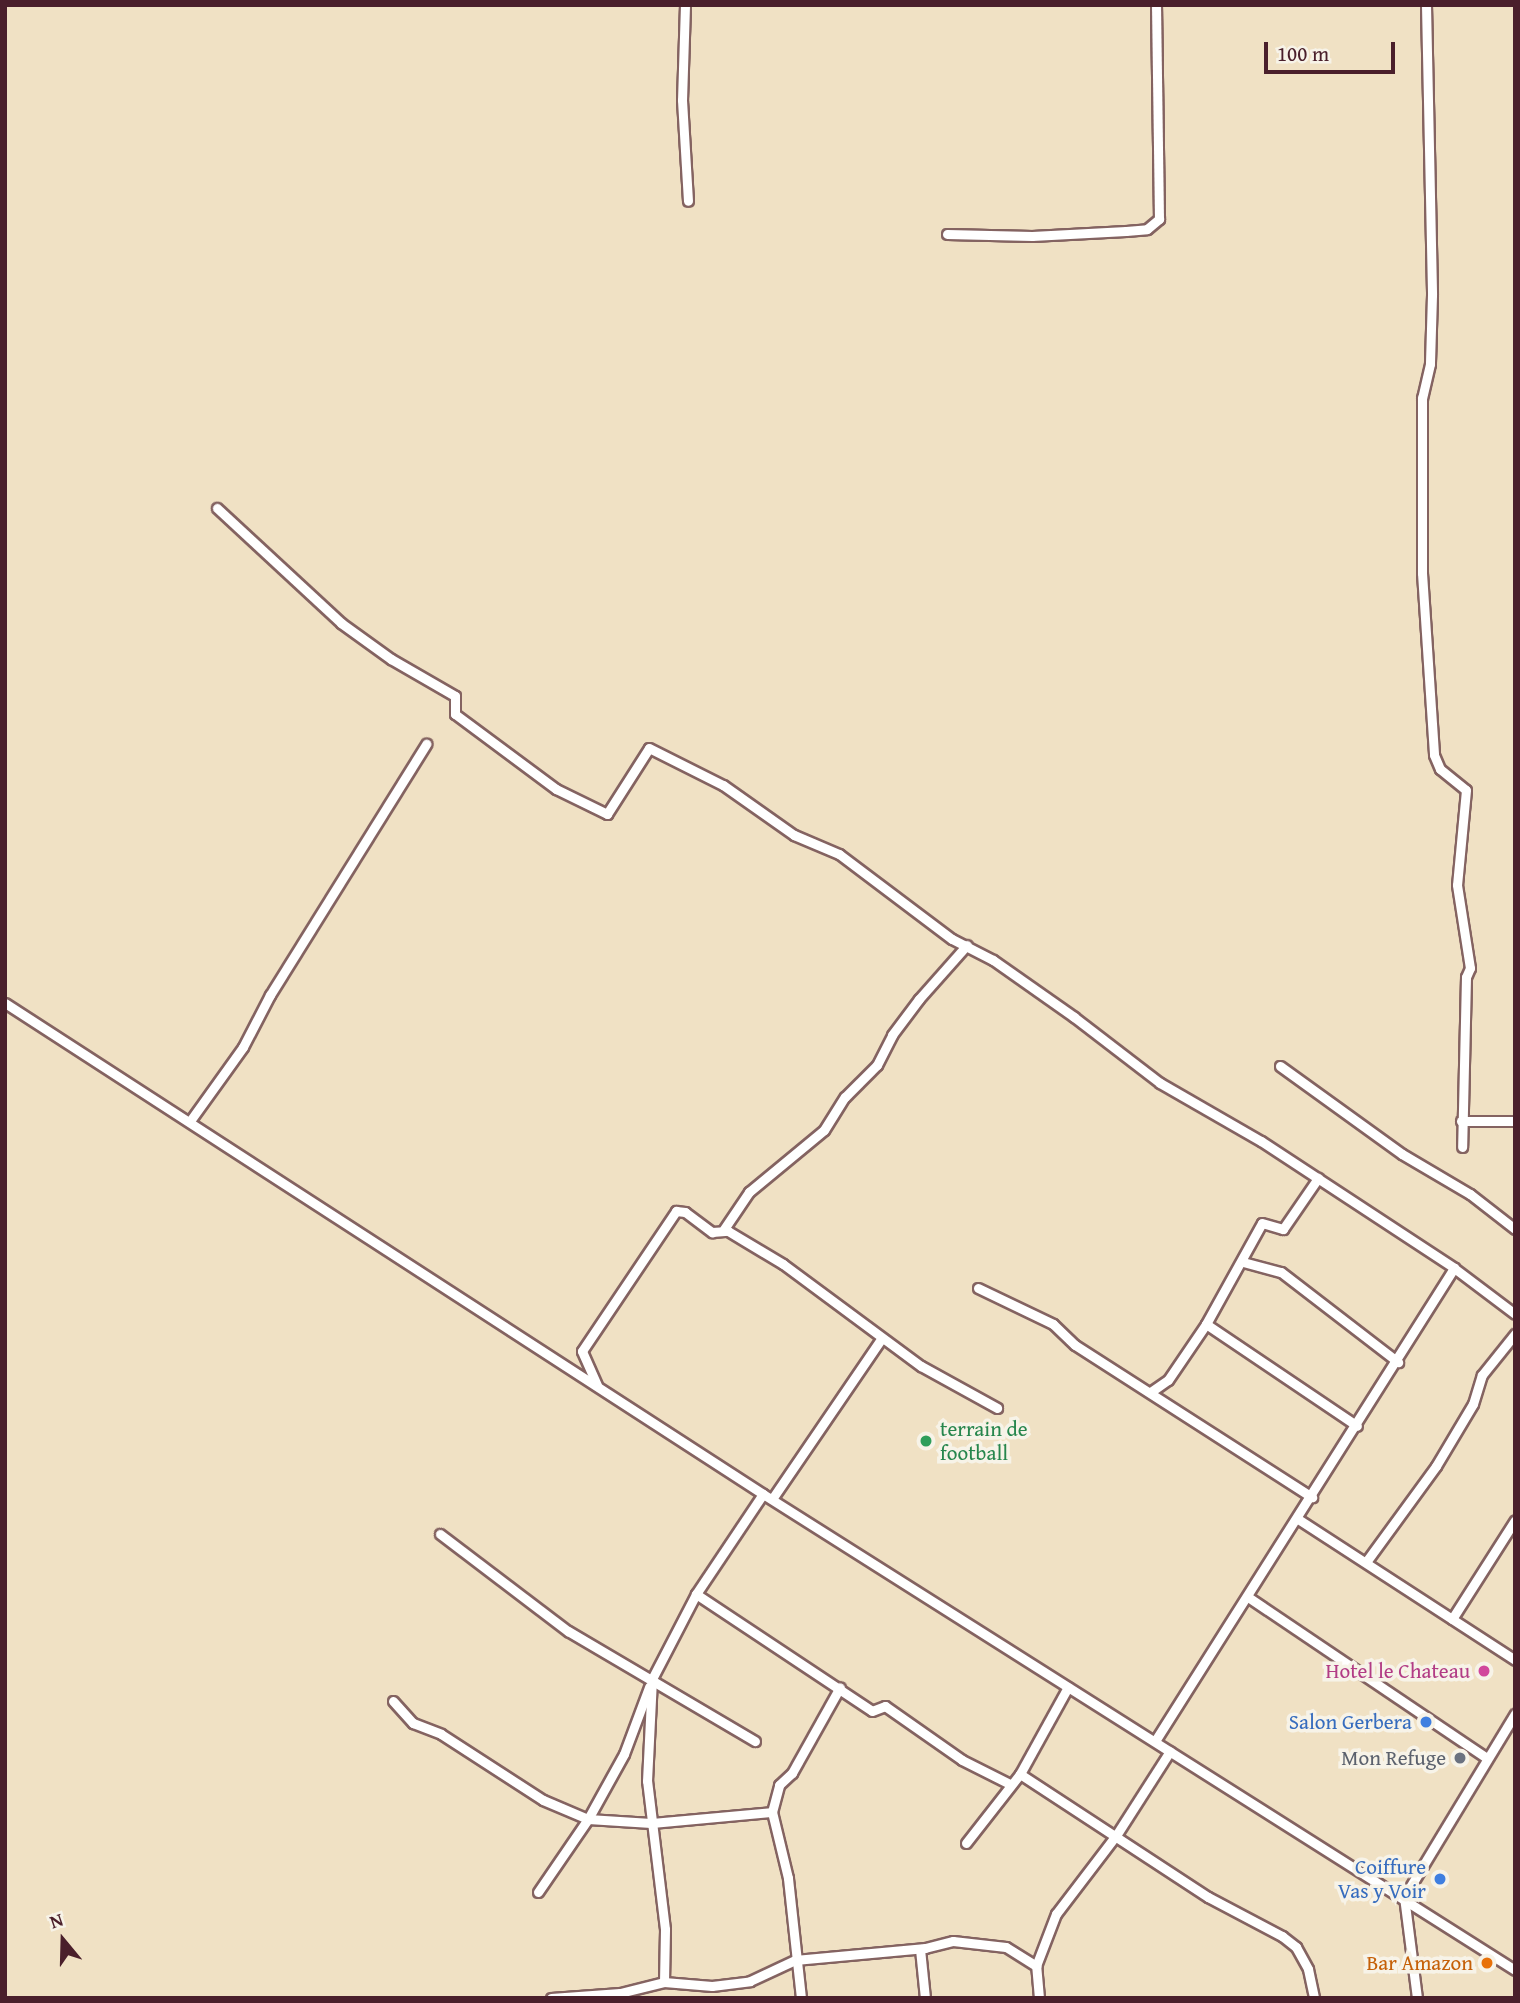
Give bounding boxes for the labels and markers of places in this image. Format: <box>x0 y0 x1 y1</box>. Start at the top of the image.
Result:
place label: terrain de football <box>940 1416 1028 1466</box>
marker: terrain de football <box>918 1433 934 1449</box>
place label: Hotel le Chateau <box>1326 1658 1470 1684</box>
marker: Hotel le Chateau <box>1476 1663 1492 1679</box>
place label: Salon Gerbera <box>1289 1709 1412 1735</box>
marker: Salon Gerbera <box>1418 1714 1434 1730</box>
place label: Mon Refuge <box>1341 1745 1446 1771</box>
marker: Mon Refuge <box>1452 1750 1468 1766</box>
place label: Coiffure Vas y Voir <box>1338 1854 1426 1904</box>
marker: Coiffure Vas y Voir <box>1432 1871 1448 1887</box>
place label: Bar Amazon <box>1366 1950 1473 1976</box>
marker: Bar Amazon <box>1479 1955 1495 1971</box>

